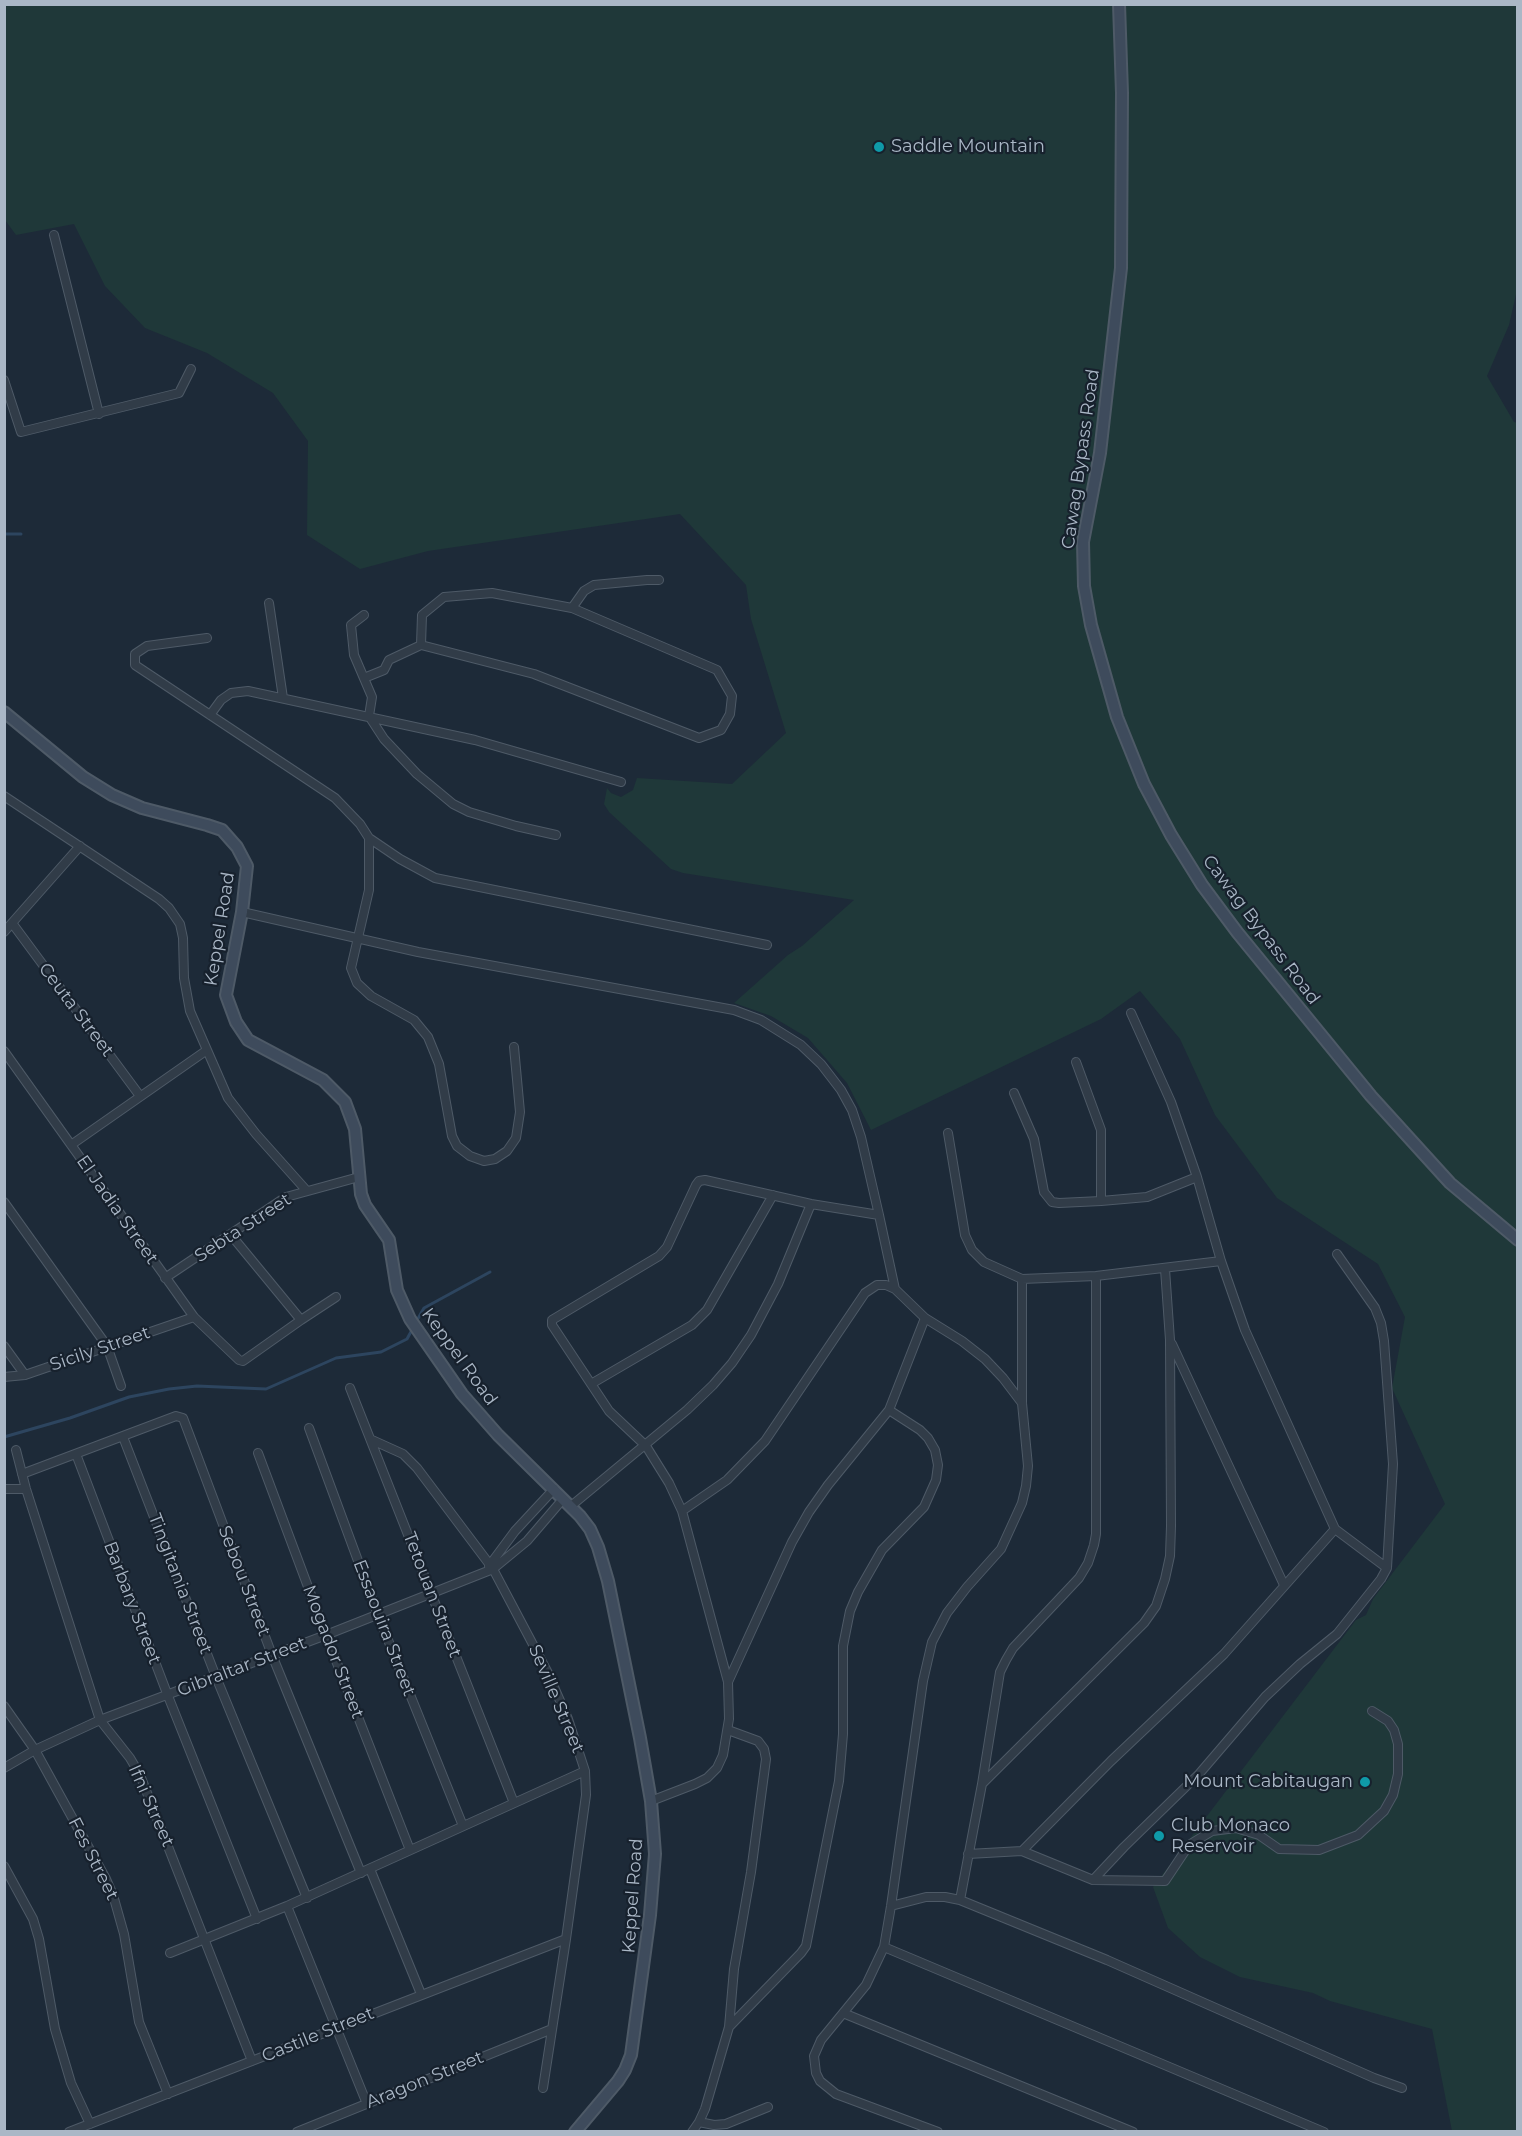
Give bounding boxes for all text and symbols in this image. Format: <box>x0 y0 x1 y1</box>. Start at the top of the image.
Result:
place label: Saddle Mountain <box>891 136 1045 158</box>
marker: Saddle Mountain <box>872 140 886 154</box>
street label: Cawag Bypass Road <box>1058 368 1104 550</box>
street label: Cawag Bypass Road <box>1198 851 1324 1009</box>
street label: Keppel Road <box>200 870 240 988</box>
street label: Ceuta Street <box>34 959 118 1061</box>
street label: El Jadia Street <box>71 1151 163 1269</box>
street label: Sebta Street <box>191 1189 295 1267</box>
street label: Keppel Road <box>416 1304 502 1410</box>
street label: Sicily Street <box>47 1322 153 1376</box>
street label: Tingitania Street <box>143 1511 217 1657</box>
street label: Sebou Street <box>213 1523 275 1639</box>
street label: Tetouan Street <box>398 1529 466 1661</box>
street label: Barbary Street <box>99 1538 165 1668</box>
street label: Essaouira Street <box>348 1557 420 1699</box>
street label: Mogador Street <box>298 1582 368 1722</box>
street label: Gibraltar Street <box>174 1632 310 1702</box>
street label: Seville Street <box>523 1641 589 1757</box>
street label: Ifni Street <box>123 1762 179 1850</box>
place label: Mount Cabitaugan <box>1183 1771 1353 1793</box>
marker: Mount Cabitaugan <box>1358 1775 1372 1789</box>
street label: Fes Street <box>63 1814 123 1904</box>
place label: Club Monaco Reservoir <box>1171 1815 1290 1858</box>
marker: Club Monaco Reservoir <box>1152 1829 1166 1843</box>
street label: Keppel Road <box>618 1838 648 1954</box>
street label: Castile Street <box>259 2003 377 2067</box>
street label: Aragon Street <box>363 2047 487 2113</box>

